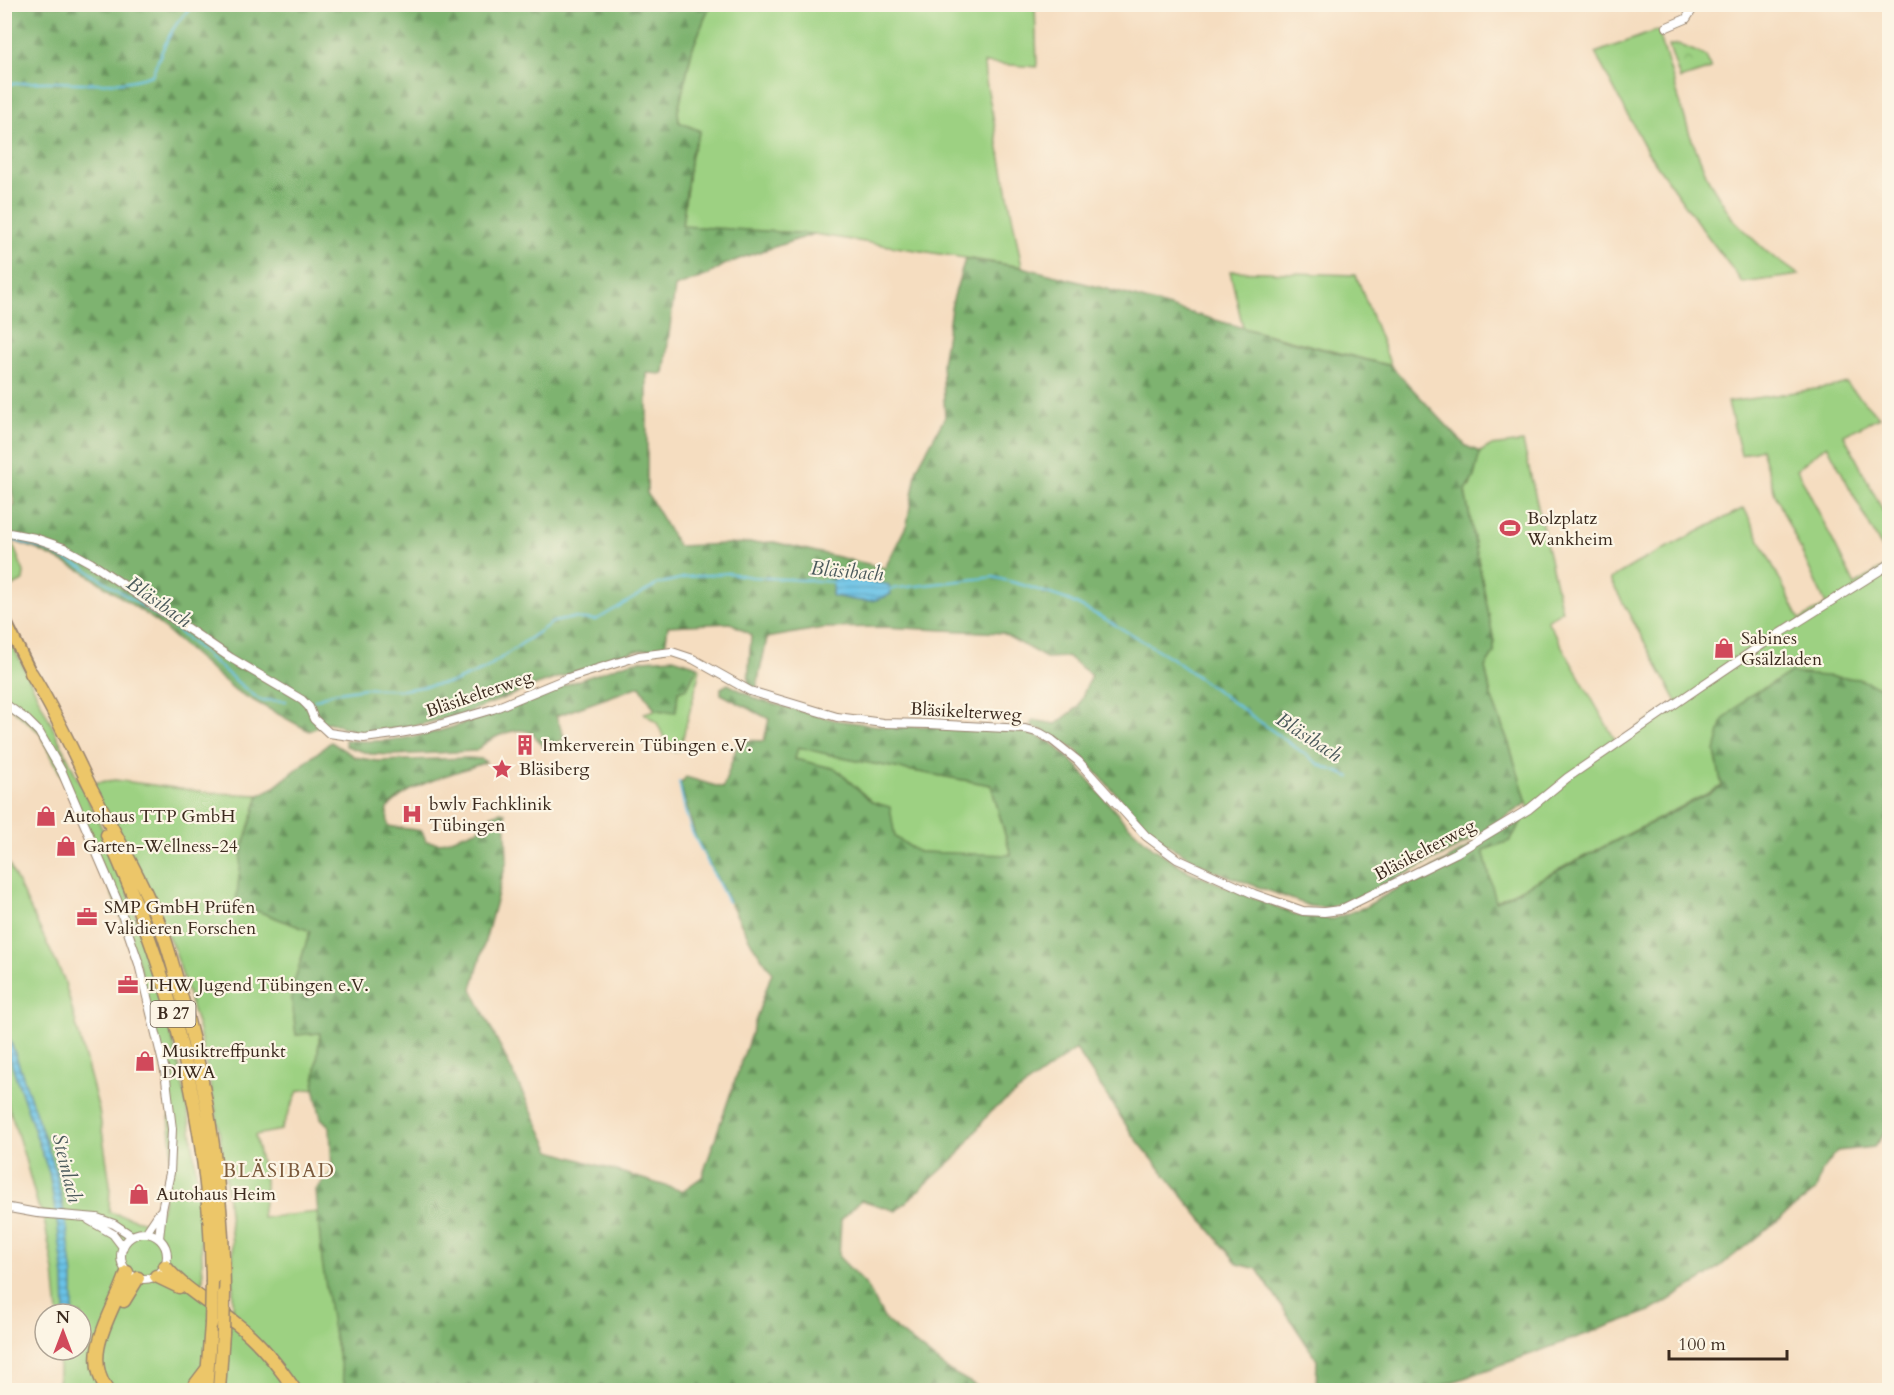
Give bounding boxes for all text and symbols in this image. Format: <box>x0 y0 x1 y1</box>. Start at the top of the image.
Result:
place label: Bolzplatz Wankheim <box>1526 506 1614 552</box>
sports icon: Bolzplatz Wankheim <box>1498 516 1522 540</box>
water label: Bläsibach <box>809 554 885 588</box>
water label: Bläsibach <box>121 570 197 634</box>
place label: Sabines Gsälzladen <box>1741 626 1823 672</box>
shop icon: Sabines Gsälzladen <box>1712 636 1736 660</box>
street label: Bläsikelterweg <box>422 664 537 724</box>
street label: Bläsikelterweg <box>910 697 1023 727</box>
water label: Bläsibach <box>1271 706 1347 768</box>
building icon: Imkerverein Tübingen e.V. <box>513 733 537 757</box>
place label: Imkerverein Tübingen e.V. <box>542 733 752 758</box>
place icon: Bläsiberg <box>490 757 514 781</box>
place label: Bläsiberg <box>519 757 590 782</box>
place label: bwlv Fachklinik Tübingen <box>429 792 552 838</box>
hospital icon: bwlv Fachklinik Tübingen <box>400 802 424 826</box>
shop icon: Autohaus TTP GmbH <box>34 804 58 828</box>
place label: Autohaus TTP GmbH <box>63 804 236 829</box>
street label: Bläsikelterweg <box>1370 812 1481 887</box>
shop icon: Garten-Wellness-24 <box>54 834 78 858</box>
place label: Garten-Wellness-24 <box>83 834 238 859</box>
place label: SMP GmbH Prüfen Validieren Forschen <box>104 895 257 941</box>
office icon: SMP GmbH Prüfen Validieren Forschen <box>75 905 99 929</box>
office icon: THW Jugend Tübingen e.V. <box>116 973 140 997</box>
place label: THW Jugend Tübingen e.V. <box>145 973 369 998</box>
road number: B 27 <box>150 1001 195 1027</box>
place label: Musiktreffpunkt DIWA <box>162 1039 286 1085</box>
shop icon: Musiktreffpunkt DIWA <box>133 1049 157 1073</box>
water label: Steinlach <box>45 1131 89 1206</box>
district label: BLÄSIBAD <box>223 1157 335 1184</box>
shop icon: Autohaus Heim <box>127 1182 151 1206</box>
place label: Autohaus Heim <box>156 1182 277 1207</box>
north arrow <box>33 1302 93 1362</box>
text: N <box>56 1307 70 1329</box>
scale bar <box>1669 1323 1788 1361</box>
text: 100 m <box>1678 1332 1726 1357</box>

